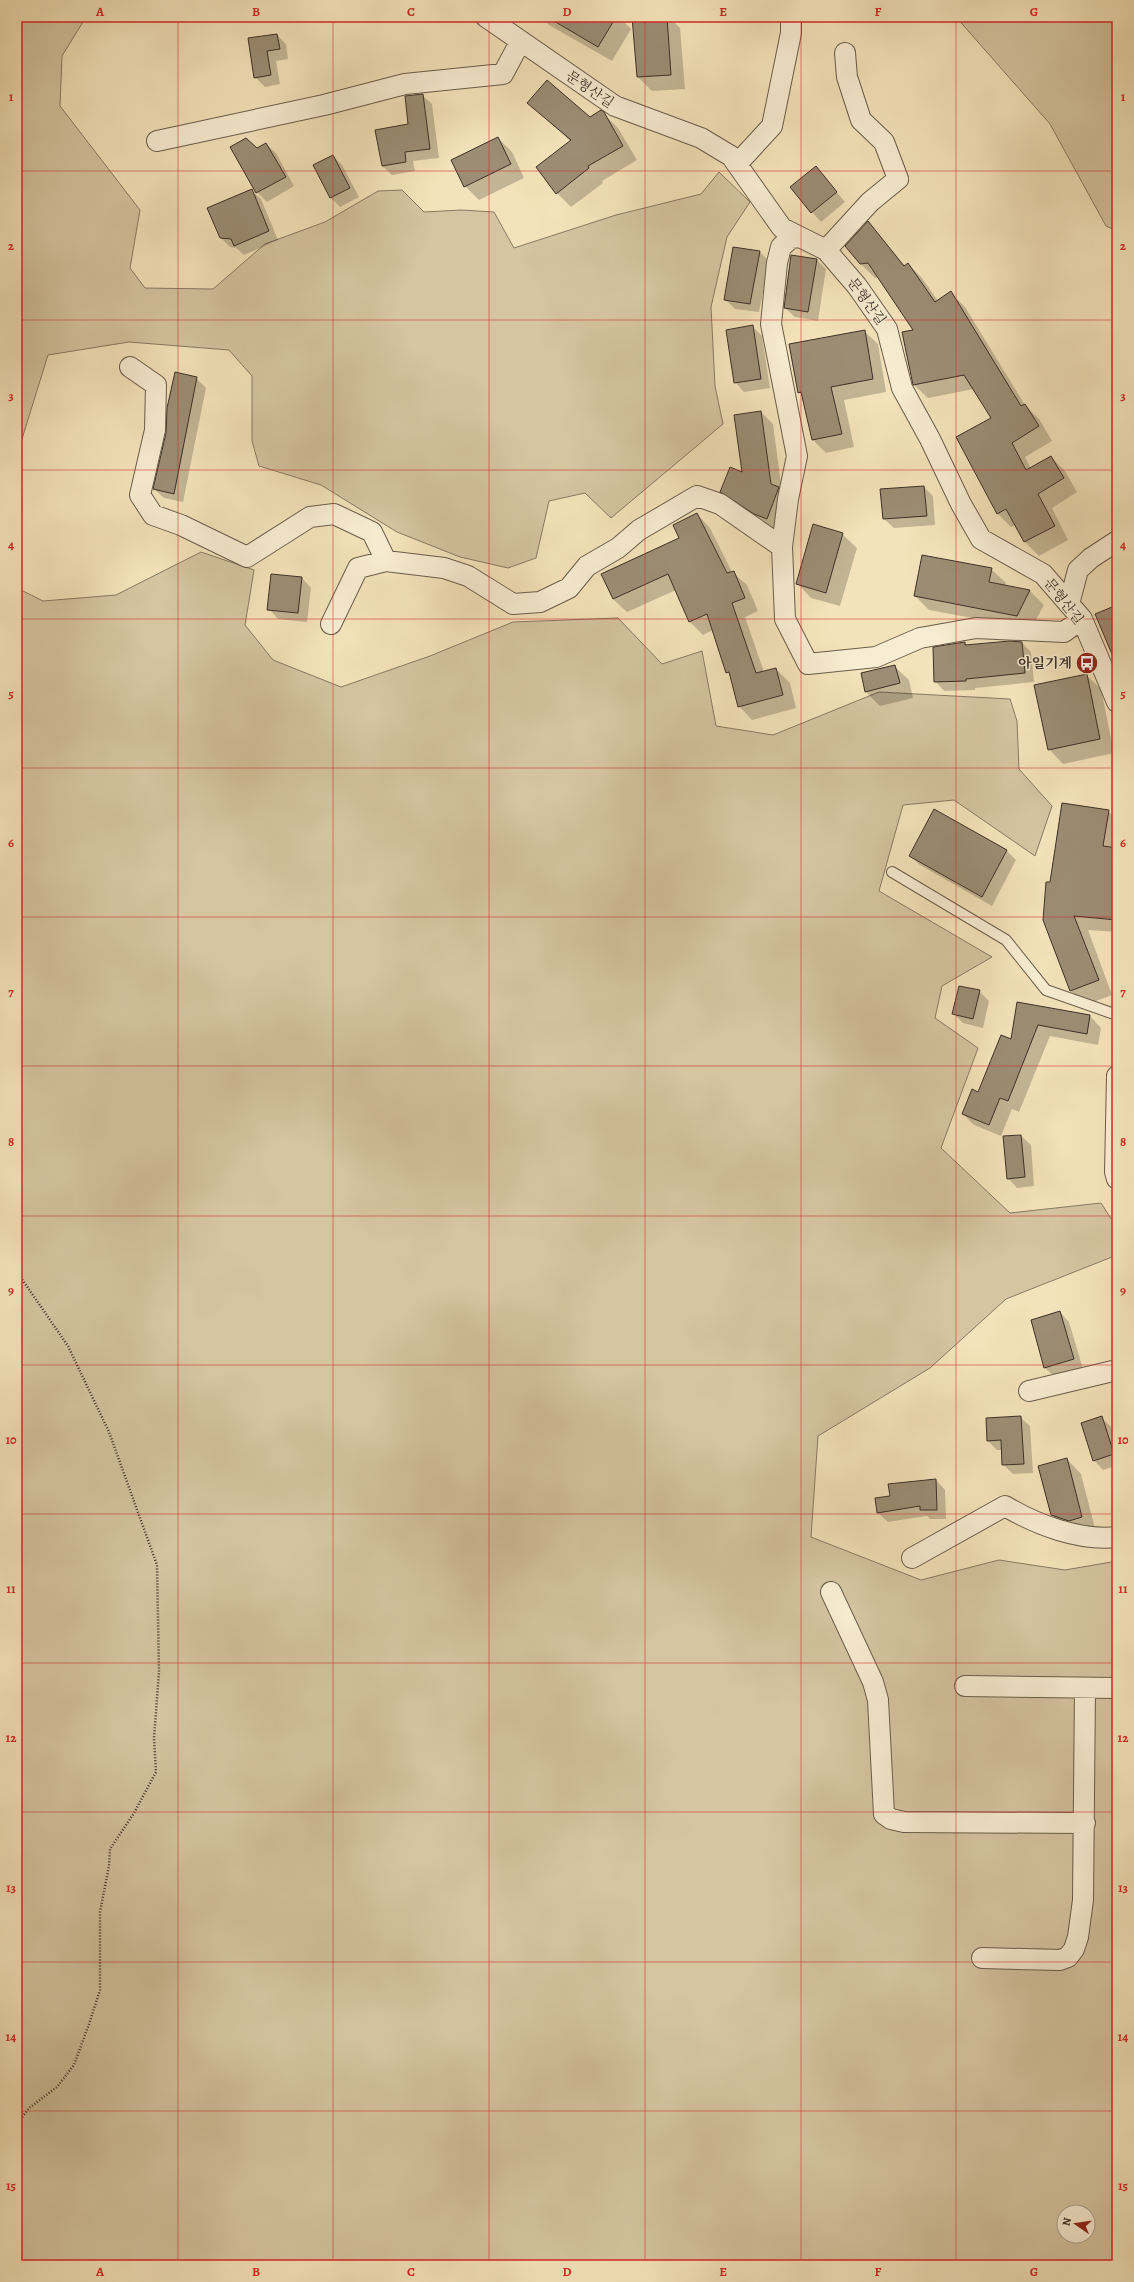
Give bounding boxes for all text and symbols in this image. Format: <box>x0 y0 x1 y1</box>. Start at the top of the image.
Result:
text: A <box>95 3 105 20</box>
text: B <box>252 3 260 20</box>
text: C <box>407 3 415 20</box>
text: D <box>562 3 572 20</box>
text: E <box>719 3 727 20</box>
text: F <box>875 3 882 20</box>
text: G <box>1030 3 1038 20</box>
street label: 문형산길 <box>562 66 617 112</box>
text: 1 <box>9 88 14 105</box>
text: 1 <box>1121 88 1126 105</box>
text: 2 <box>8 237 15 254</box>
text: 2 <box>1120 237 1127 254</box>
street label: 문형산길 <box>843 274 890 329</box>
text: 3 <box>8 387 14 404</box>
text: 3 <box>1120 387 1126 404</box>
text: 4 <box>8 536 14 553</box>
text: 4 <box>1120 536 1126 553</box>
street label: 문형산길 <box>1039 574 1088 628</box>
bus stop icon: 아일기계 <box>1074 650 1100 676</box>
place label: 아일기계 <box>1018 654 1072 673</box>
text: 5 <box>8 685 14 702</box>
text: 5 <box>1120 685 1126 702</box>
text: 6 <box>8 834 14 851</box>
text: 6 <box>1120 834 1126 851</box>
text: 7 <box>8 983 14 1000</box>
text: 7 <box>1120 983 1126 1000</box>
text: 8 <box>8 1133 14 1150</box>
text: 8 <box>1120 1133 1126 1150</box>
text: 9 <box>8 1282 14 1299</box>
text: 9 <box>1120 1282 1126 1299</box>
text: 10 <box>5 1431 17 1448</box>
text: 10 <box>1117 1431 1129 1448</box>
text: 11 <box>6 1580 16 1597</box>
text: 11 <box>1118 1580 1128 1597</box>
text: 12 <box>6 1729 17 1746</box>
text: 12 <box>1118 1729 1129 1746</box>
text: 13 <box>6 1879 17 1896</box>
text: 13 <box>1118 1879 1129 1896</box>
text: 14 <box>6 2028 16 2045</box>
text: 14 <box>1118 2028 1128 2045</box>
text: 15 <box>6 2177 17 2194</box>
text: 15 <box>1118 2177 1129 2194</box>
north arrow <box>1056 2204 1096 2244</box>
text: N <box>1059 2216 1075 2227</box>
text: A <box>95 2263 105 2280</box>
text: B <box>252 2263 260 2280</box>
text: C <box>407 2263 415 2280</box>
text: D <box>562 2263 572 2280</box>
text: E <box>719 2263 727 2280</box>
text: F <box>875 2263 882 2280</box>
text: G <box>1030 2263 1038 2280</box>

